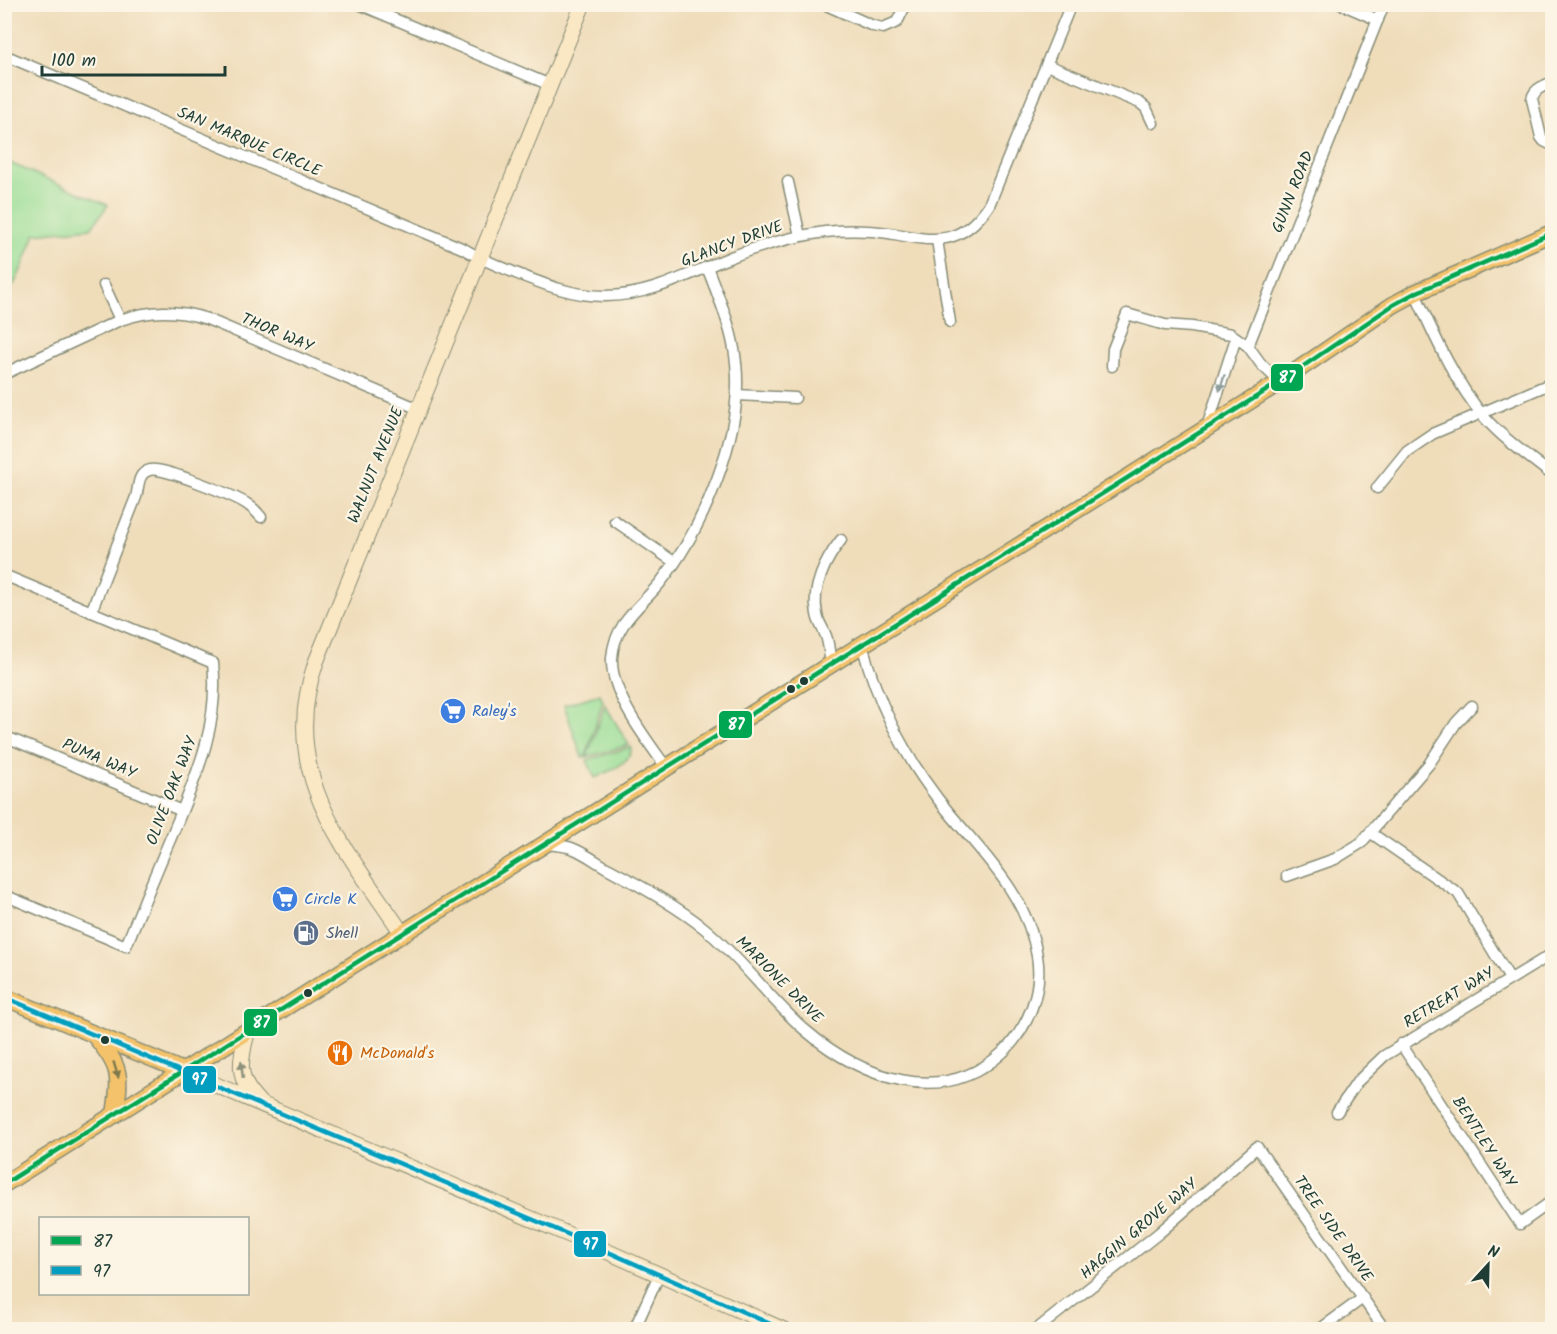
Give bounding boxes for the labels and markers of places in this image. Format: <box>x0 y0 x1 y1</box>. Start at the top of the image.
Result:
unlabelled marker <box>798 675 810 687</box>
unlabelled marker <box>785 683 797 695</box>
supermarket icon: Raley's <box>438 696 468 726</box>
place label: Raley's <box>472 699 517 724</box>
supermarket icon: Circle K <box>270 884 300 914</box>
place label: Circle K <box>304 887 357 912</box>
fuel station icon: Shell <box>291 918 321 948</box>
place label: Shell <box>326 921 358 946</box>
unlabelled marker <box>302 987 314 999</box>
unlabelled marker <box>99 1034 111 1046</box>
restaurant icon: McDonald's <box>325 1038 355 1068</box>
place label: McDonald's <box>360 1041 435 1066</box>

